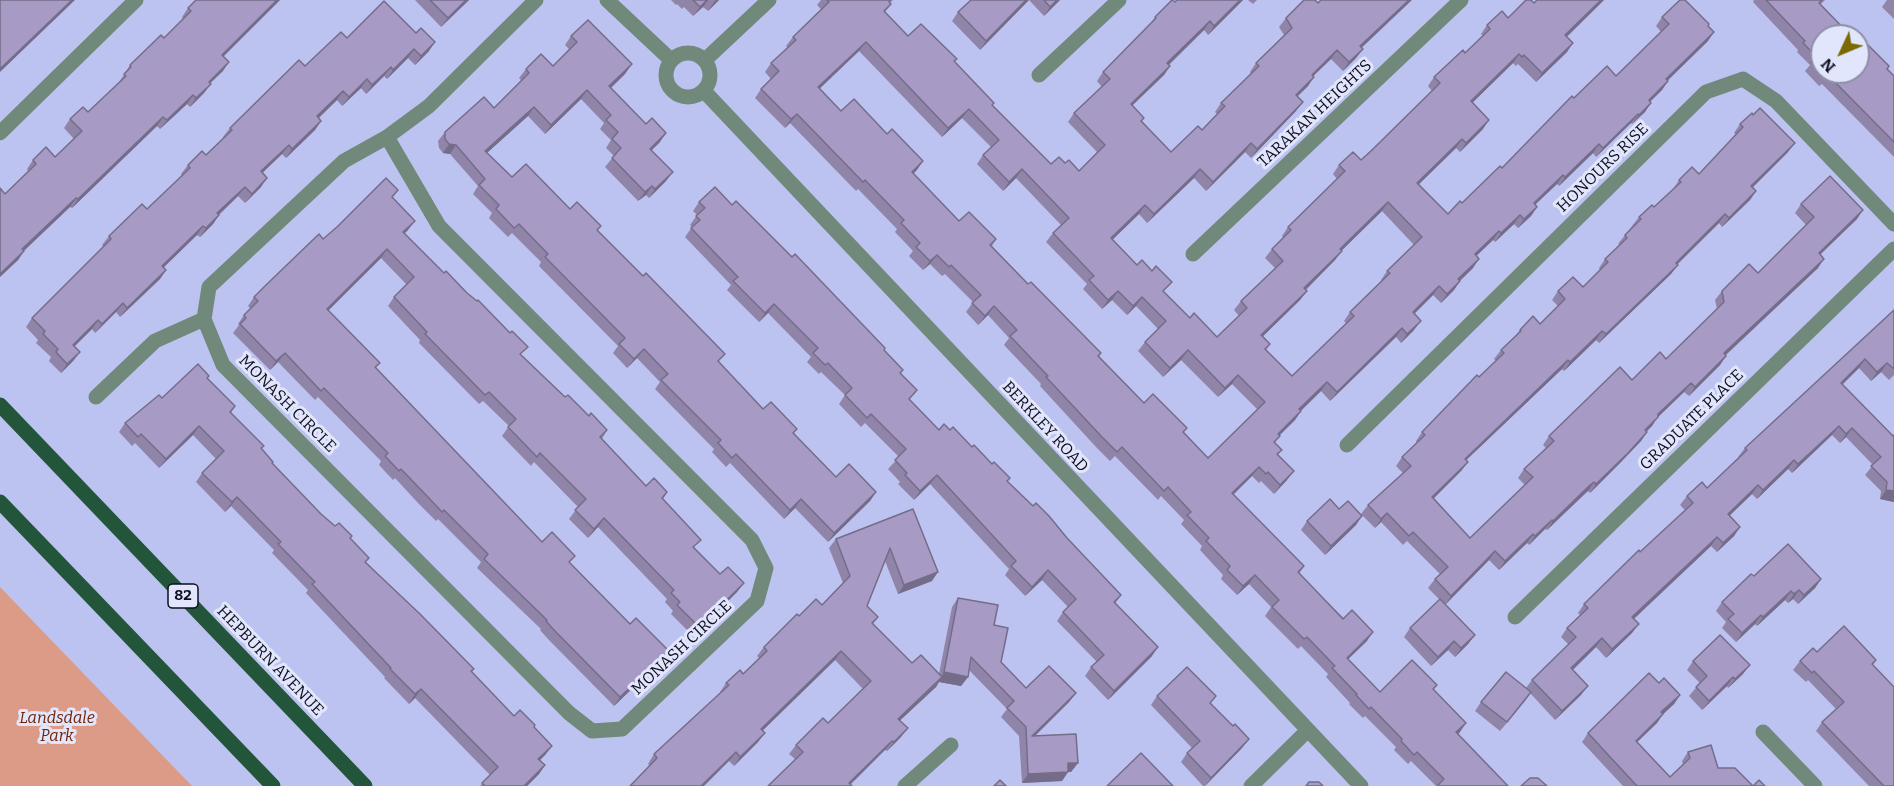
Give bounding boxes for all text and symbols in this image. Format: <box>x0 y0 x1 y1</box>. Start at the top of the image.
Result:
north arrow <box>1810 24 1870 84</box>
text: N <box>1817 54 1839 77</box>
street label: TARAKAN HEIGHTS <box>1254 56 1376 172</box>
street label: HONOURS RISE <box>1553 120 1653 216</box>
street label: MONASH CIRCLE <box>234 351 340 457</box>
street label: GRADUATE PLACE <box>1636 366 1748 474</box>
street label: BERKLEY ROAD <box>998 378 1092 476</box>
road number: 82 <box>168 584 198 608</box>
street label: MONASH CIRCLE <box>628 597 736 699</box>
street label: HEPBURN AVENUE <box>213 602 327 720</box>
park label: Landsdale Park <box>19 709 95 747</box>

